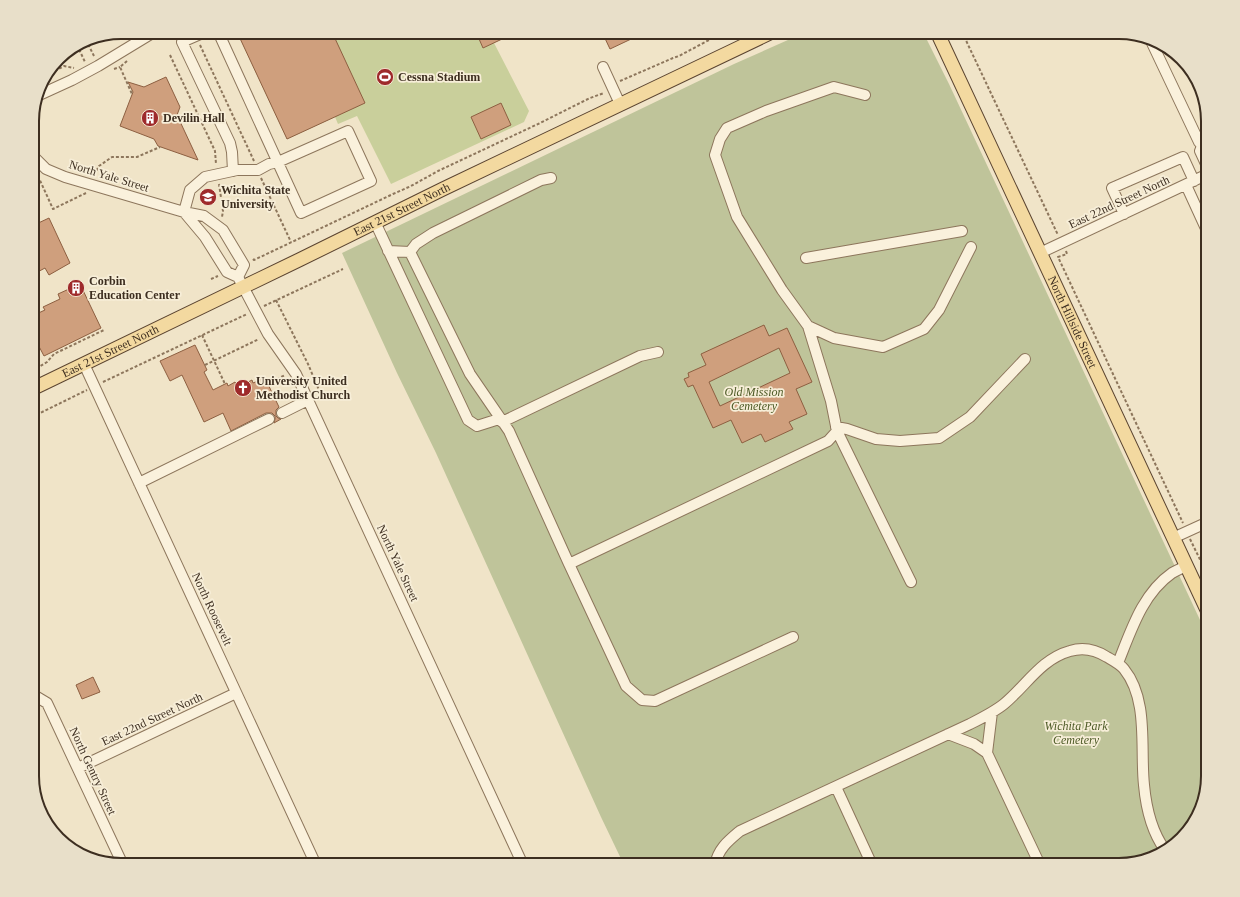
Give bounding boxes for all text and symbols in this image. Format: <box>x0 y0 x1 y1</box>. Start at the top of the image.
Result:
sports icon: Cessna Stadium <box>375 67 395 87</box>
place label: Cessna Stadium <box>398 70 480 84</box>
building icon: Devilin Hall <box>140 108 160 128</box>
place label: Devilin Hall <box>163 111 225 125</box>
street label: North Yale Street <box>67 157 151 195</box>
street label: East 22nd Street North <box>1066 172 1172 232</box>
street label: East 21st Street North <box>351 180 452 239</box>
place label: Wichita State University <box>221 183 291 211</box>
school or university icon: Wichita State University <box>198 187 218 207</box>
place label: Corbin Education Center <box>89 274 181 302</box>
street label: North Hillside Street <box>1045 274 1100 371</box>
building icon: Corbin Education Center <box>66 278 86 298</box>
street label: East 21st Street North <box>60 322 161 380</box>
place label: University United Methodist Church <box>256 374 350 402</box>
church icon: University United Methodist Church <box>233 378 253 398</box>
park label: Old Mission Cemetery <box>724 385 784 413</box>
street label: North Yale Street <box>374 522 422 604</box>
street label: North Roosevelt <box>189 570 235 648</box>
street label: East 22nd Street North <box>99 689 205 749</box>
park label: Wichita Park Cemetery <box>1045 719 1108 747</box>
street label: North Gentry Street <box>67 725 120 818</box>

